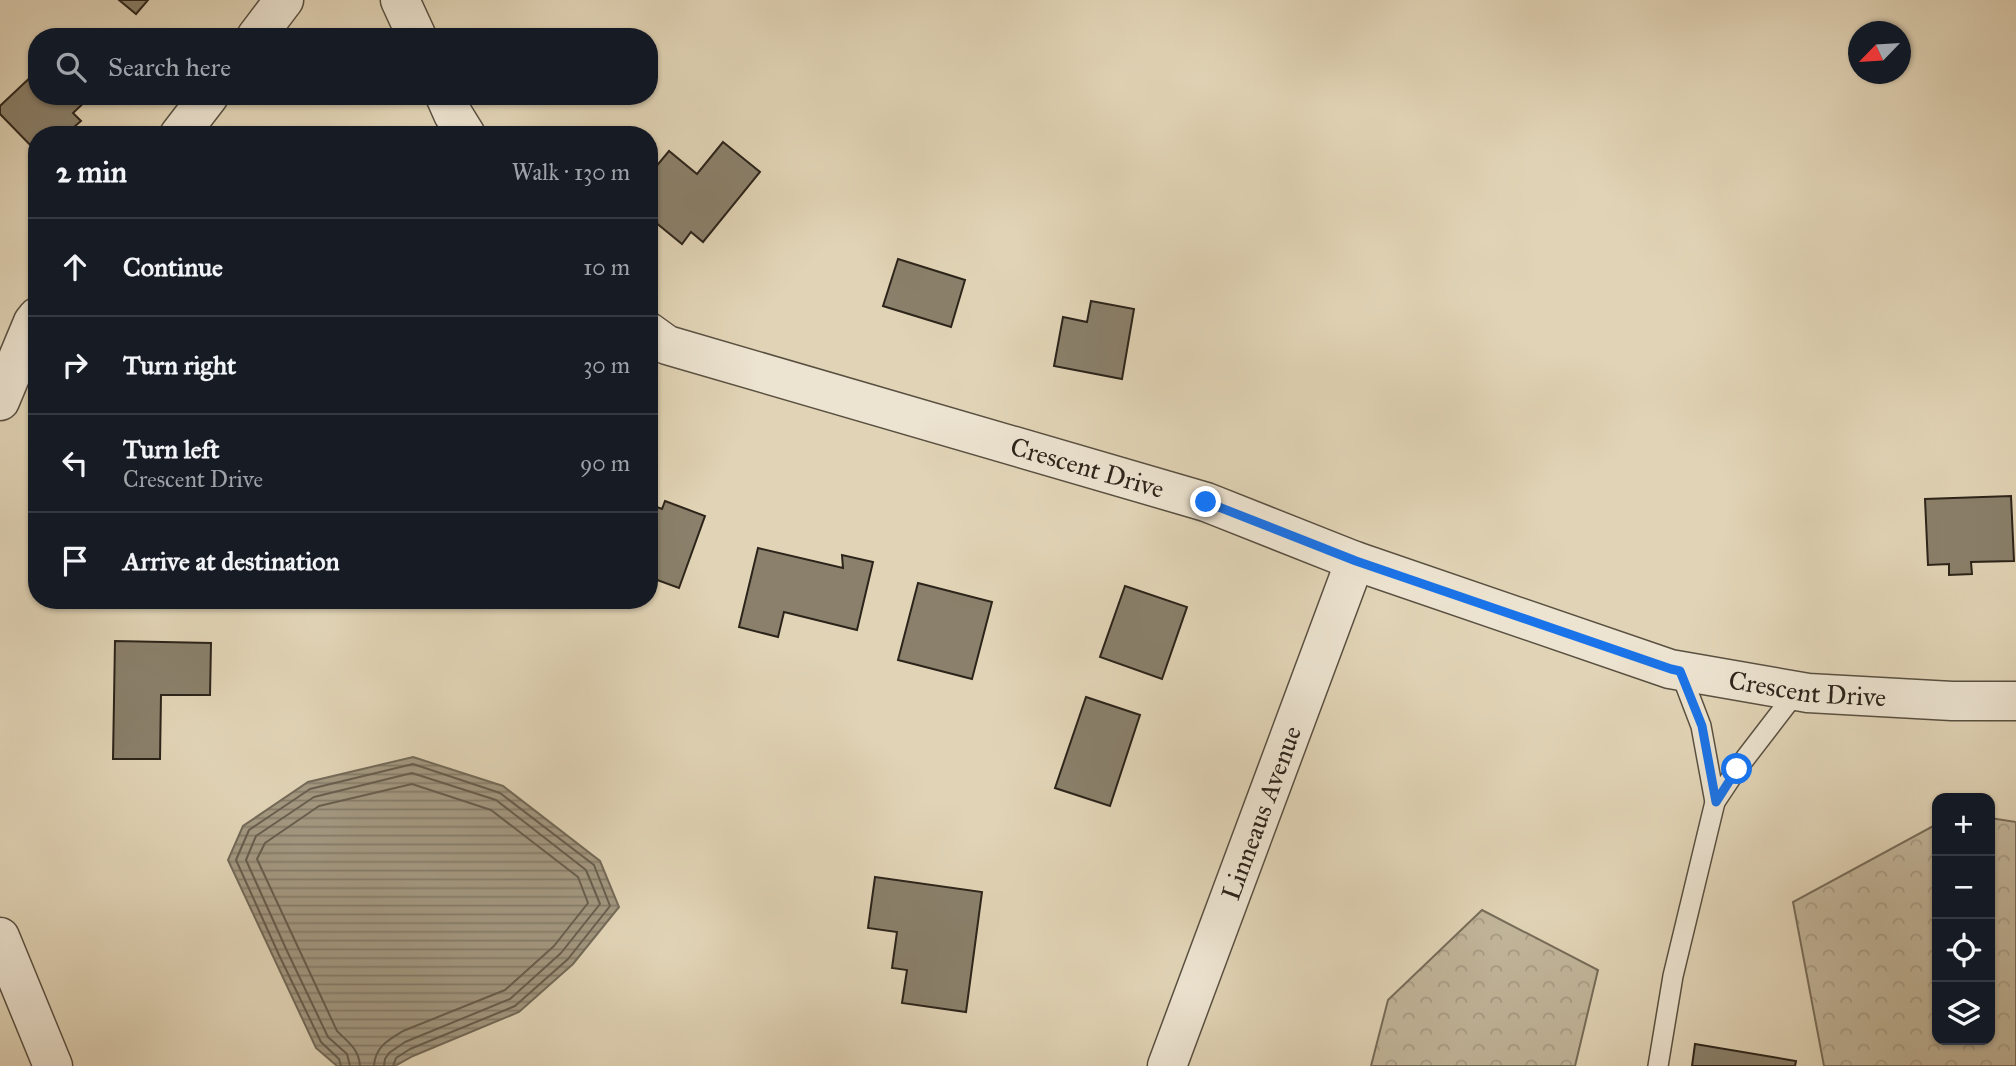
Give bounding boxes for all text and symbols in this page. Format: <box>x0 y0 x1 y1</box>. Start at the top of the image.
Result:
north arrow <box>1848 21 1911 84</box>
search box <box>28 28 658 105</box>
icon: search <box>52 48 90 86</box>
text: Search here <box>108 51 231 83</box>
text: 2 min <box>56 154 127 190</box>
text: Walk · 130 m <box>512 158 630 186</box>
icon: ahead <box>56 248 94 286</box>
text: Continue <box>123 251 223 283</box>
text: 10 m <box>583 253 630 281</box>
icon: right <box>56 346 94 384</box>
text: Turn right <box>123 349 236 381</box>
text: 30 m <box>583 351 630 379</box>
street label: Crescent Drive <box>1007 430 1168 505</box>
text: Turn left <box>123 433 219 465</box>
icon: left <box>56 444 94 482</box>
text: 90 m <box>580 449 630 477</box>
text: Crescent Drive <box>123 465 263 493</box>
route end <box>1190 486 1221 517</box>
icon: arrive <box>56 542 94 580</box>
text: Arrive at destination <box>123 545 340 577</box>
street label: Crescent Drive <box>1726 664 1887 713</box>
street label: Linneaus Avenue <box>1214 721 1308 904</box>
route start <box>1721 753 1752 784</box>
map controls <box>1932 793 1995 1045</box>
button: + <box>1932 793 1995 856</box>
button: − <box>1932 856 1995 919</box>
button: locate <box>1932 919 1995 982</box>
button: layers <box>1932 982 1995 1045</box>

